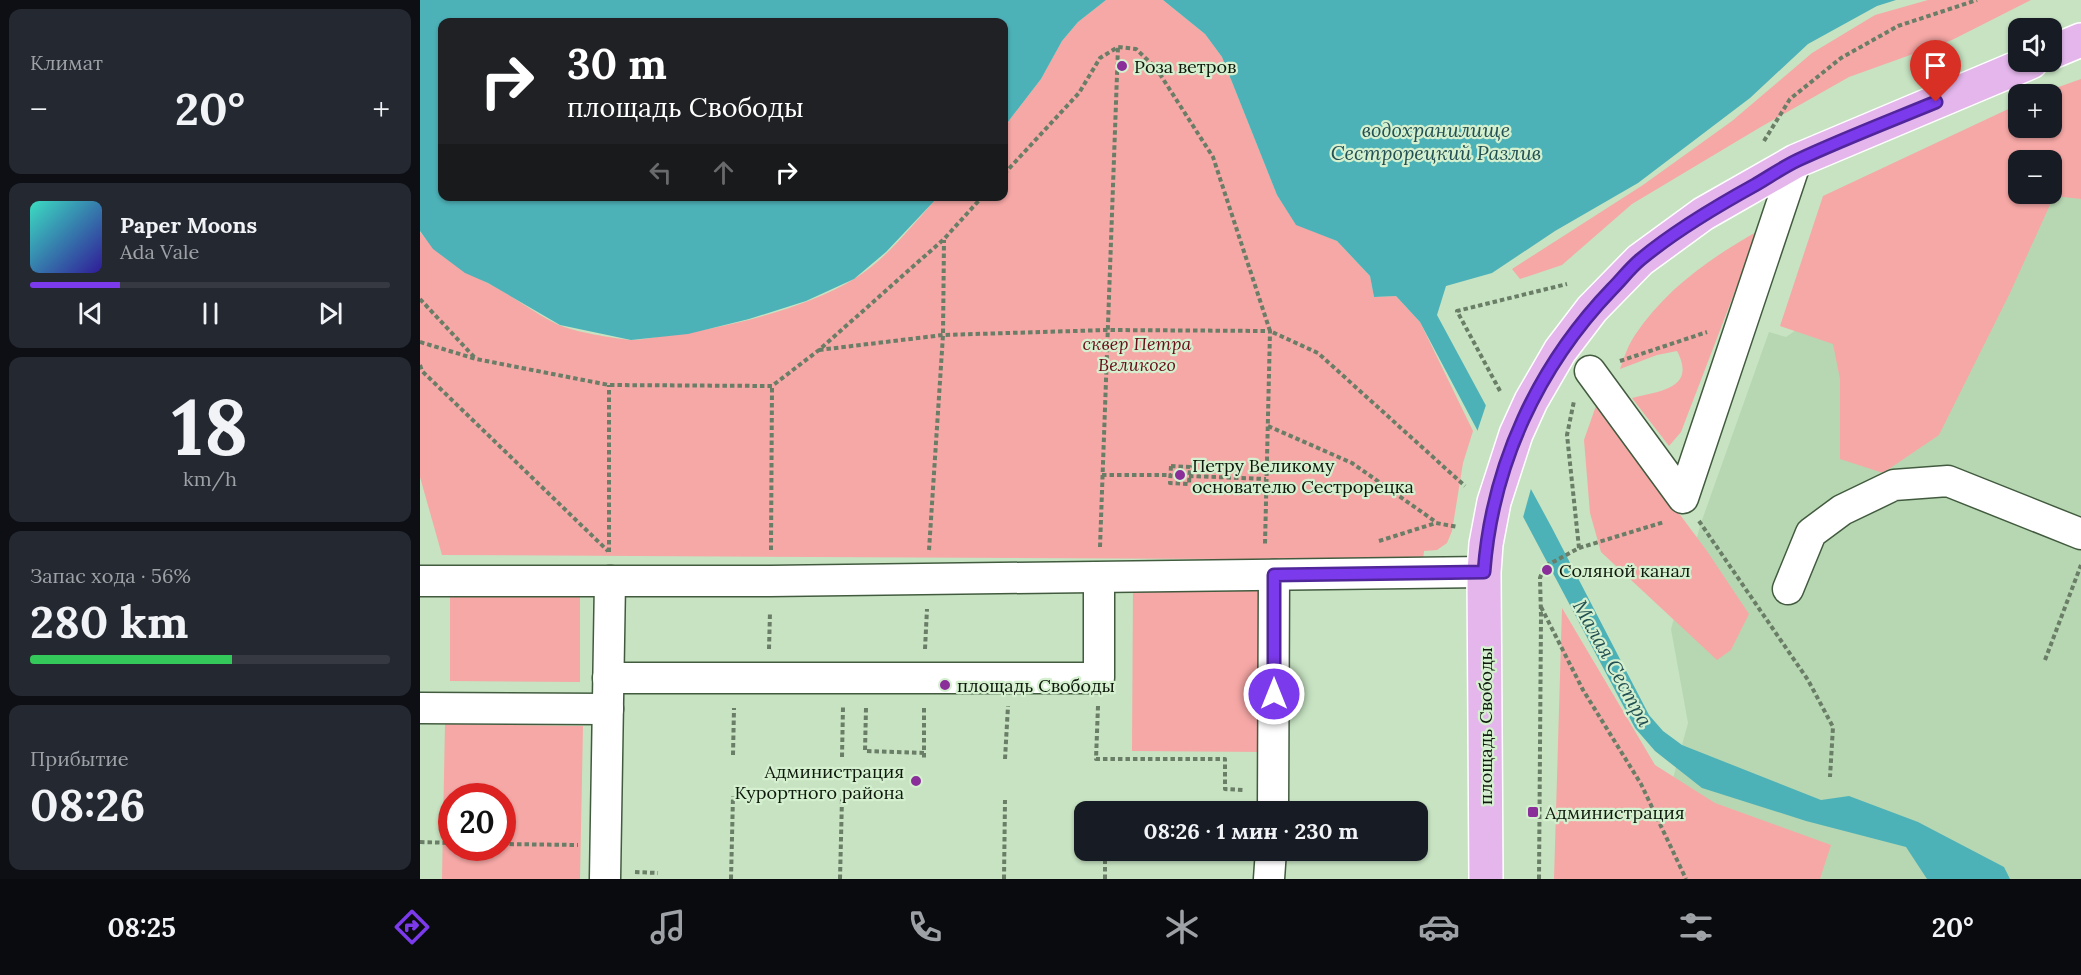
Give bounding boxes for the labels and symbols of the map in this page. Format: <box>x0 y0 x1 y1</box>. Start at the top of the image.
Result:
pin <box>1910 40 1961 102</box>
place label: Роза ветров <box>1134 55 1236 78</box>
marker: Роза ветров <box>1115 59 1129 73</box>
water label: водохранилище Сестрорецкий Разлив <box>1331 117 1541 165</box>
park label: сквер Петра Великого <box>1083 332 1192 376</box>
place label: Петру Великому основателю Сестрорецка <box>1192 454 1414 498</box>
marker: Петру Великому основателю Сестрорецка <box>1173 468 1187 482</box>
place label: Соляной канал <box>1559 559 1690 582</box>
marker: Соляной канал <box>1540 563 1554 577</box>
water label: Малая Сестра <box>1568 595 1658 731</box>
street label: площадь Свободы <box>1474 647 1497 805</box>
position arrow <box>1242 662 1306 726</box>
place label: площадь Свободы <box>957 674 1115 697</box>
marker: площадь Свободы <box>938 678 952 692</box>
place label: Администрация Курортного района <box>735 760 904 804</box>
marker: Администрация Курортного района <box>909 774 923 788</box>
speed limit sign: 20 <box>438 783 516 861</box>
place label: Администрация <box>1544 801 1685 824</box>
marker: Администрация <box>1526 805 1540 819</box>

